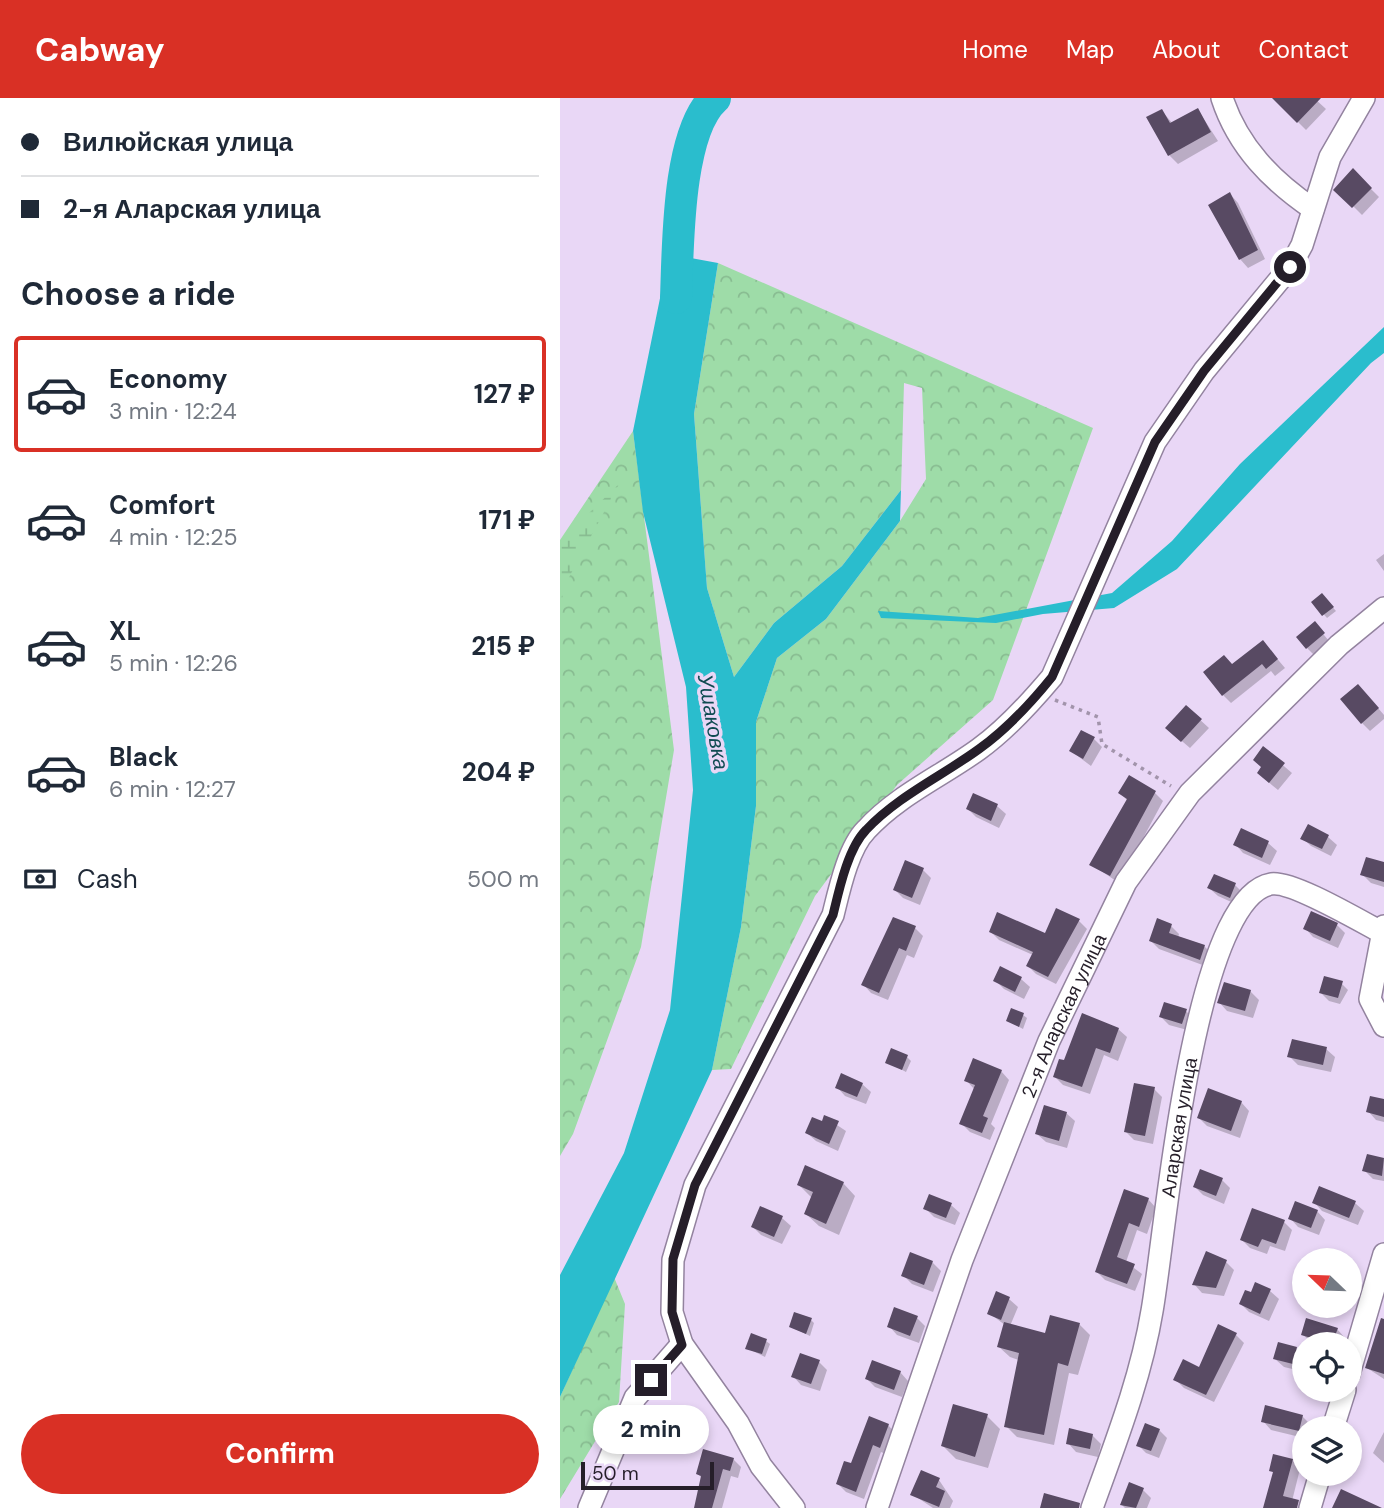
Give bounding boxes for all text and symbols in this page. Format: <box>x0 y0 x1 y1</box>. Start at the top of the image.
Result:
text: Cabway <box>35 28 165 71</box>
text: Home <box>962 34 1028 65</box>
text: Map <box>1066 34 1114 65</box>
text: About <box>1152 34 1221 65</box>
text: Contact <box>1259 34 1349 65</box>
text: Вилюйская улица <box>63 125 293 159</box>
text: 2-я Аларская улица <box>63 192 321 226</box>
route start <box>1274 251 1306 283</box>
text: Choose a ride <box>21 273 236 315</box>
text: Economy <box>109 362 227 396</box>
icon: car <box>25 363 88 426</box>
text: 127 ₽ <box>474 377 535 411</box>
text: 3 min · 12:24 <box>109 396 237 426</box>
text: Comfort <box>109 488 215 522</box>
icon: car <box>25 489 88 552</box>
text: 171 ₽ <box>478 503 535 537</box>
text: 4 min · 12:25 <box>109 522 237 552</box>
text: XL <box>109 614 141 648</box>
icon: car <box>25 615 88 678</box>
text: 215 ₽ <box>471 629 535 663</box>
text: 5 min · 12:26 <box>109 648 238 678</box>
water label: Ушаковка <box>691 671 735 772</box>
text: Black <box>109 740 179 774</box>
icon: car <box>25 741 88 804</box>
text: 204 ₽ <box>462 755 535 789</box>
text: 6 min · 12:27 <box>109 774 236 804</box>
icon: cash <box>21 860 59 898</box>
text: Cash <box>77 862 138 896</box>
text: 500 m <box>467 864 539 894</box>
street label: 2-я Аларская улица <box>1015 929 1112 1101</box>
street label: Аларская улица <box>1155 1055 1203 1199</box>
north arrow <box>1292 1248 1362 1318</box>
map controls <box>1292 1248 1362 1486</box>
button: locate <box>1292 1332 1362 1402</box>
route end <box>635 1364 667 1396</box>
callout: 2 min <box>593 1404 709 1454</box>
button: Confirm <box>21 1414 539 1494</box>
text: 2 min <box>621 1414 681 1444</box>
button: layers <box>1292 1416 1362 1486</box>
scale bar <box>581 1459 714 1491</box>
text: 50 m <box>592 1461 639 1486</box>

